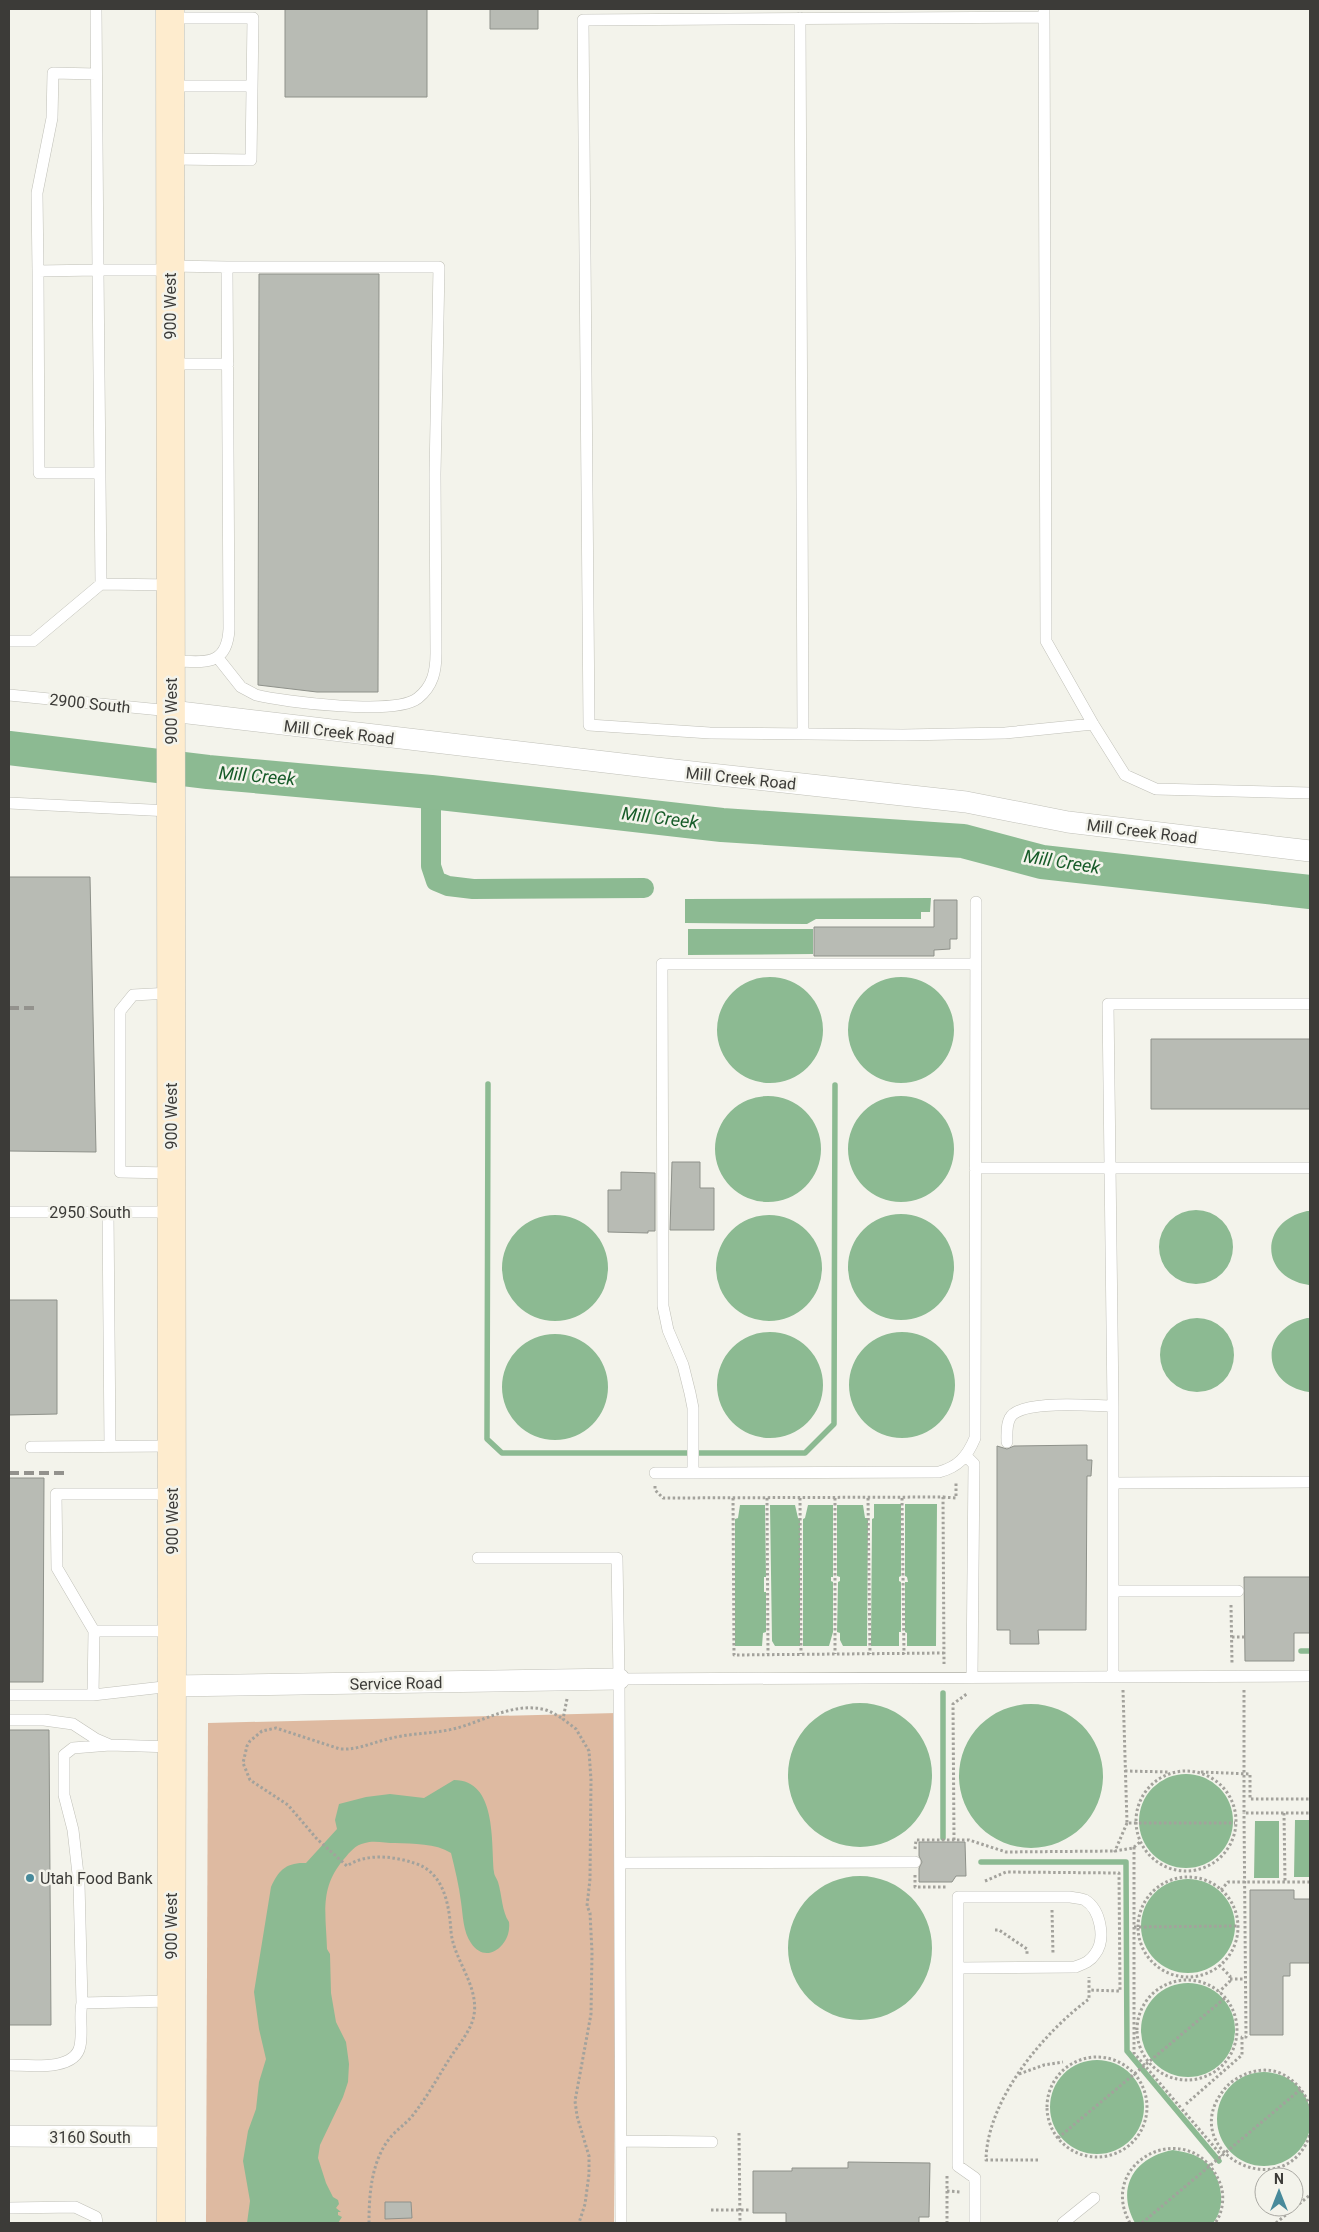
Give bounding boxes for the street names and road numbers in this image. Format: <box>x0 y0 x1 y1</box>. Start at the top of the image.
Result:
street label: 900 West <box>161 273 180 339</box>
street label: 900 West <box>162 678 181 744</box>
street label: 2900 South <box>48 690 131 717</box>
street label: Mill Creek Road <box>283 716 395 749</box>
street label: Mill Creek Road <box>685 763 797 794</box>
street label: Mill Creek Road <box>1086 815 1198 848</box>
street label: 900 West <box>162 1083 181 1149</box>
street label: 2950 South <box>49 1203 131 1222</box>
street label: 900 West <box>163 1488 182 1554</box>
street label: Service Road <box>349 1673 443 1694</box>
street label: 900 West <box>162 1893 181 1959</box>
street label: 3160 South <box>49 2128 131 2147</box>

